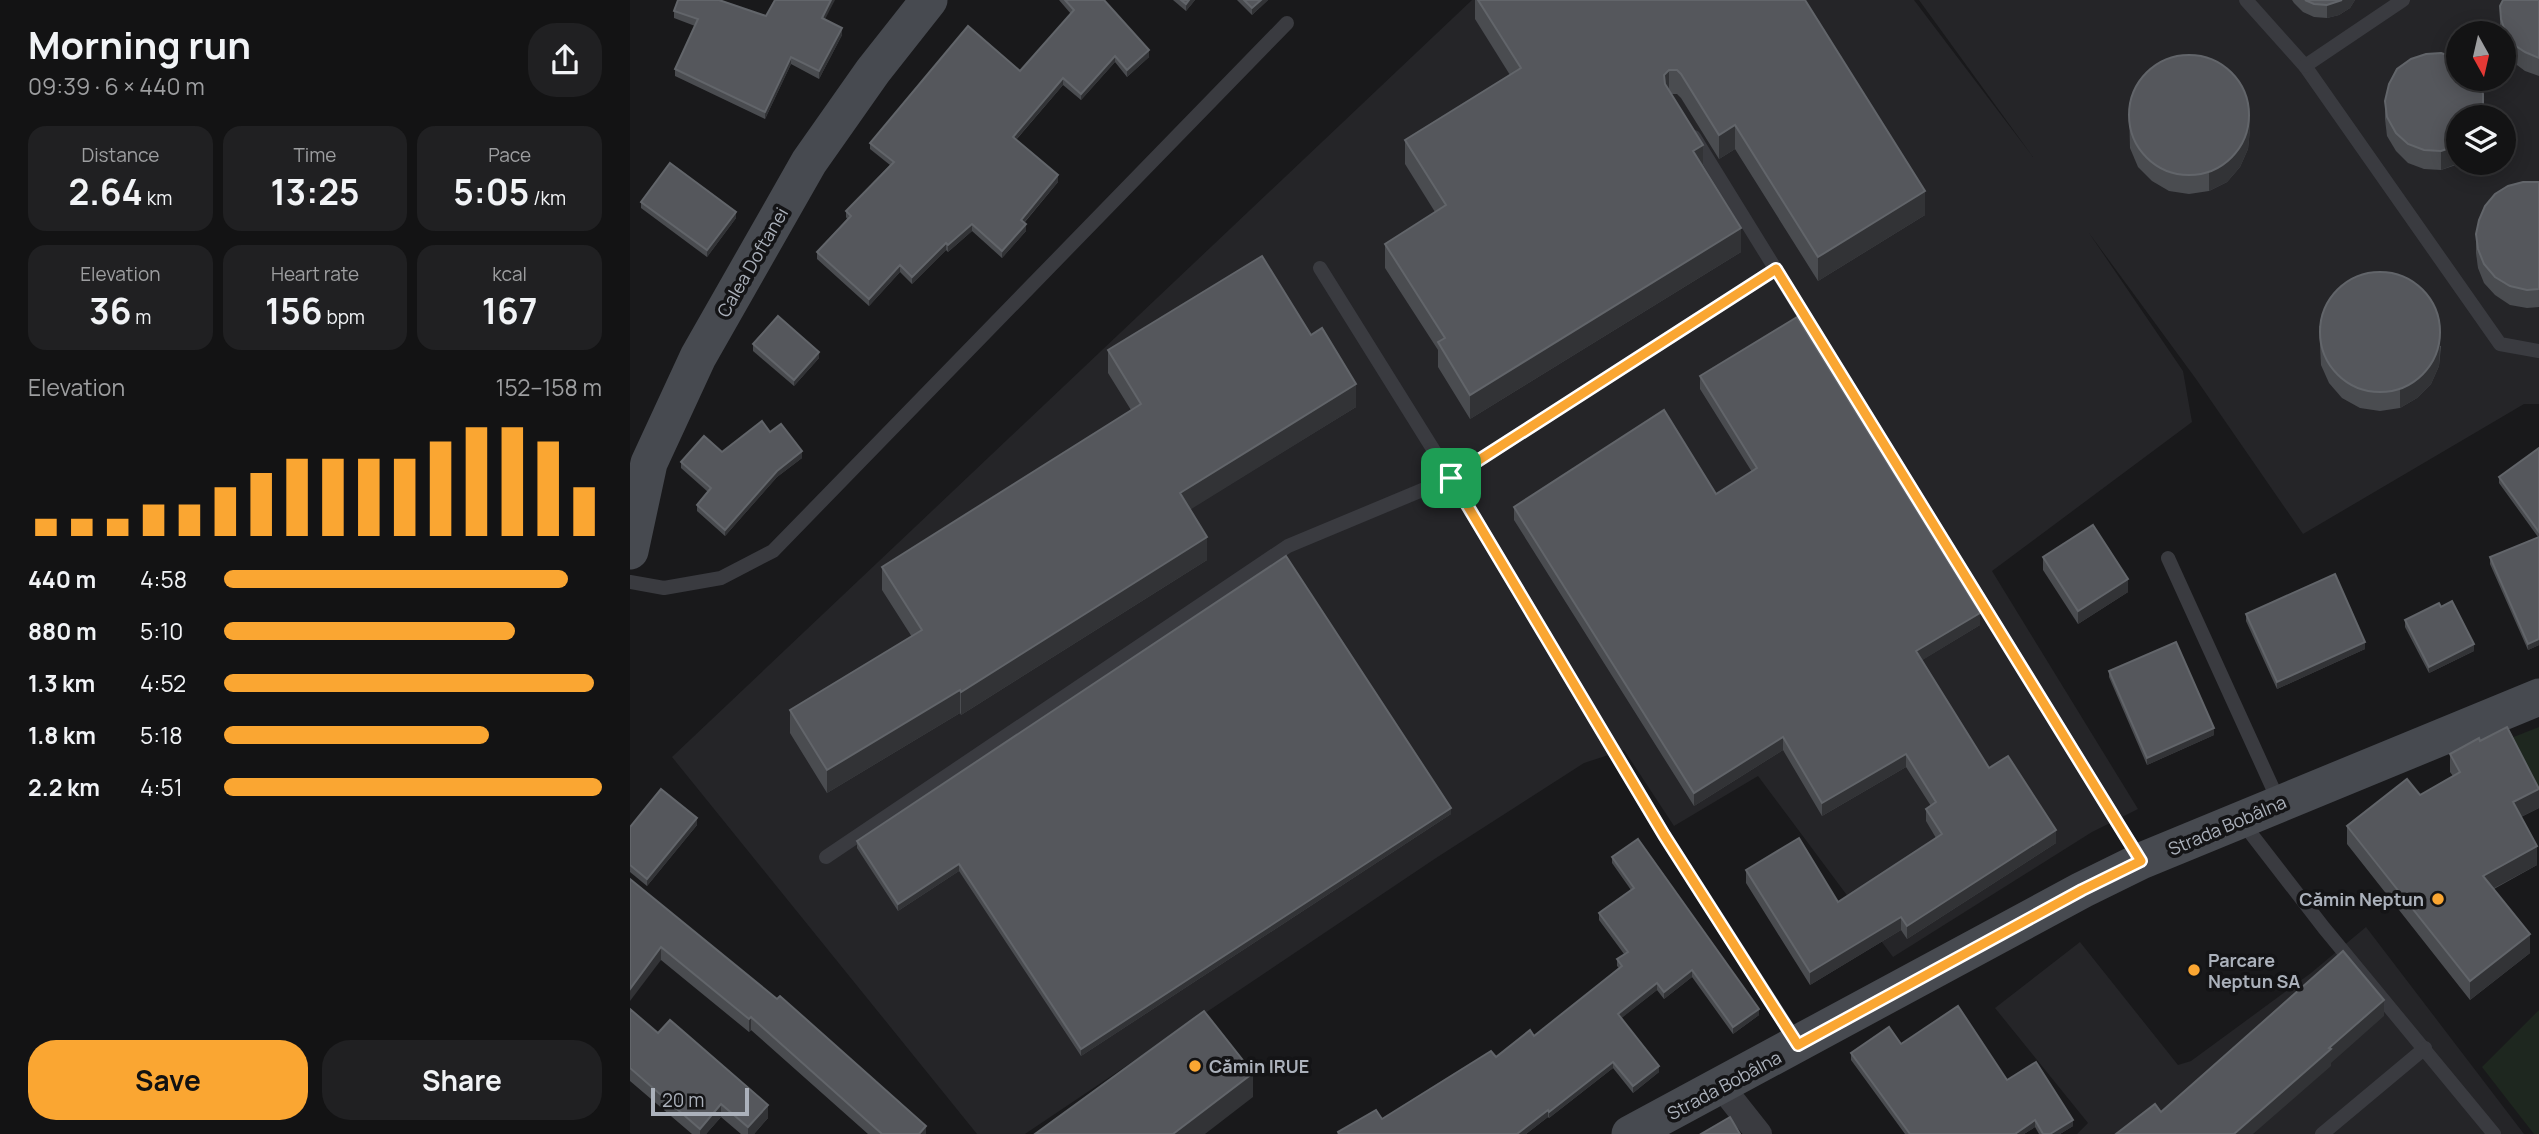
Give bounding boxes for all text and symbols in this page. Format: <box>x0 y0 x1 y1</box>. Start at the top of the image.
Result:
text: Morning run <box>28 18 251 70</box>
north arrow <box>2446 21 2516 91</box>
map controls <box>2446 21 2516 175</box>
button: share <box>528 23 602 97</box>
text: 09:39 · 6 × 440 m <box>28 70 205 102</box>
button: layers <box>2446 105 2516 175</box>
text: Distance <box>81 142 159 168</box>
text: Time <box>294 142 336 168</box>
text: Pace <box>488 142 531 168</box>
text: 2.64 <box>68 168 143 216</box>
text: 13:25 <box>270 168 360 216</box>
text: 5:05 <box>453 168 529 216</box>
text: km <box>143 185 172 211</box>
text: /km <box>529 185 566 211</box>
street label: Calea Doftanei <box>711 203 793 321</box>
text: Elevation <box>80 261 160 287</box>
text: Heart rate <box>271 261 359 287</box>
text: kcal <box>492 261 527 287</box>
text: 36 <box>89 287 131 335</box>
text: 156 <box>265 287 323 335</box>
text: 167 <box>482 287 538 335</box>
text: m <box>131 304 151 330</box>
text: bpm <box>323 304 365 330</box>
text: Elevation <box>28 371 125 403</box>
text: 152–158 m <box>496 371 602 403</box>
pin <box>1421 448 1481 508</box>
icon: arrive <box>1432 459 1470 497</box>
text: 440 m <box>28 563 96 595</box>
text: 4:58 <box>140 563 187 595</box>
text: 880 m <box>28 615 97 647</box>
text: 5:10 <box>140 615 183 647</box>
text: 1.3 km <box>28 667 95 699</box>
text: 4:52 <box>140 667 186 699</box>
text: 1.8 km <box>28 719 96 751</box>
text: 5:18 <box>140 719 182 751</box>
text: 2.2 km <box>28 771 100 803</box>
text: 4:51 <box>140 771 183 803</box>
street label: Strada Bobâlna <box>2164 789 2290 861</box>
place label: Cămin Neptun <box>2299 887 2424 911</box>
marker: Cămin Neptun <box>2430 891 2446 907</box>
place label: Parcare Neptun SA <box>2208 948 2300 993</box>
marker: Parcare Neptun SA <box>2186 962 2202 978</box>
button: Save <box>28 1040 308 1120</box>
button: Share <box>322 1040 602 1120</box>
street label: Strada Bobâlna <box>1663 1045 1785 1125</box>
place label: Cămin IRUE <box>1209 1054 1309 1078</box>
marker: Cămin IRUE <box>1187 1058 1203 1074</box>
scale bar <box>651 1085 749 1117</box>
text: 20 m <box>662 1087 704 1113</box>

